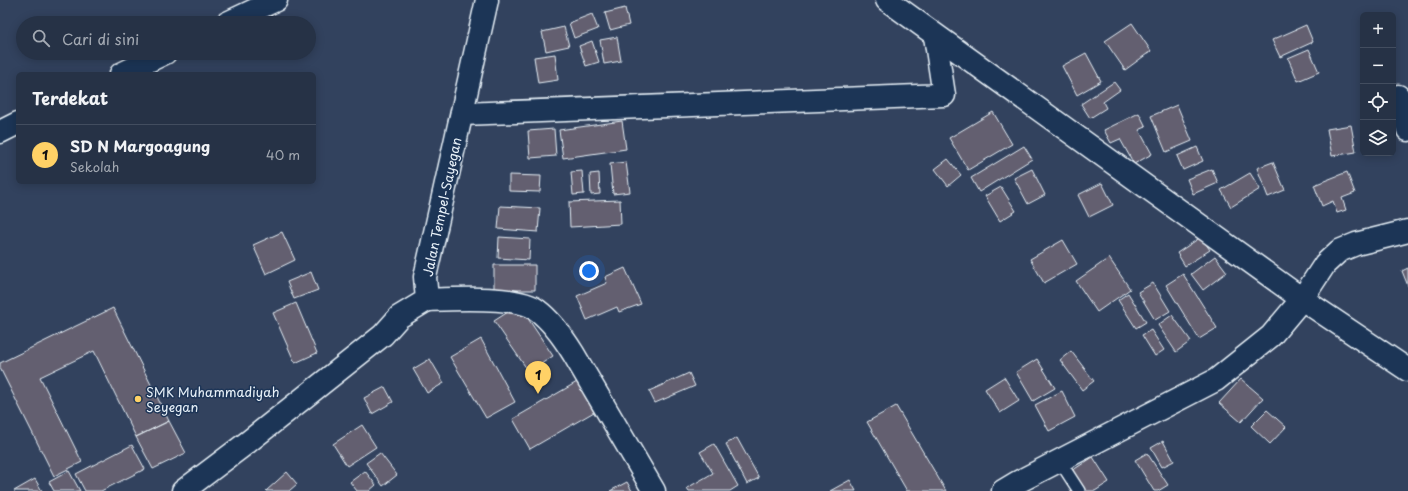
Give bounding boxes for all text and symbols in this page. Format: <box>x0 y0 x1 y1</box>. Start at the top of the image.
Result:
map controls <box>1360 12 1396 156</box>
button: + <box>1360 12 1396 48</box>
search box <box>16 16 316 60</box>
icon: search <box>30 27 52 49</box>
text: Cari di sini <box>62 27 139 50</box>
button: − <box>1360 48 1396 84</box>
button: locate <box>1360 84 1396 120</box>
text: Terdekat <box>32 85 108 111</box>
button: layers <box>1360 120 1396 156</box>
text: SD N Margoagung <box>70 134 210 157</box>
street label: Jalan Tempel-Sayegan <box>417 136 466 278</box>
text: 1 <box>42 145 48 164</box>
text: 40 m <box>266 145 300 164</box>
text: Sekolah <box>70 157 119 176</box>
your location <box>579 261 599 281</box>
pin: 1 <box>525 361 551 394</box>
place label: SMK Muhammadiyah Seyegan <box>146 382 280 416</box>
marker: SMK Muhammadiyah Seyegan <box>133 394 143 404</box>

